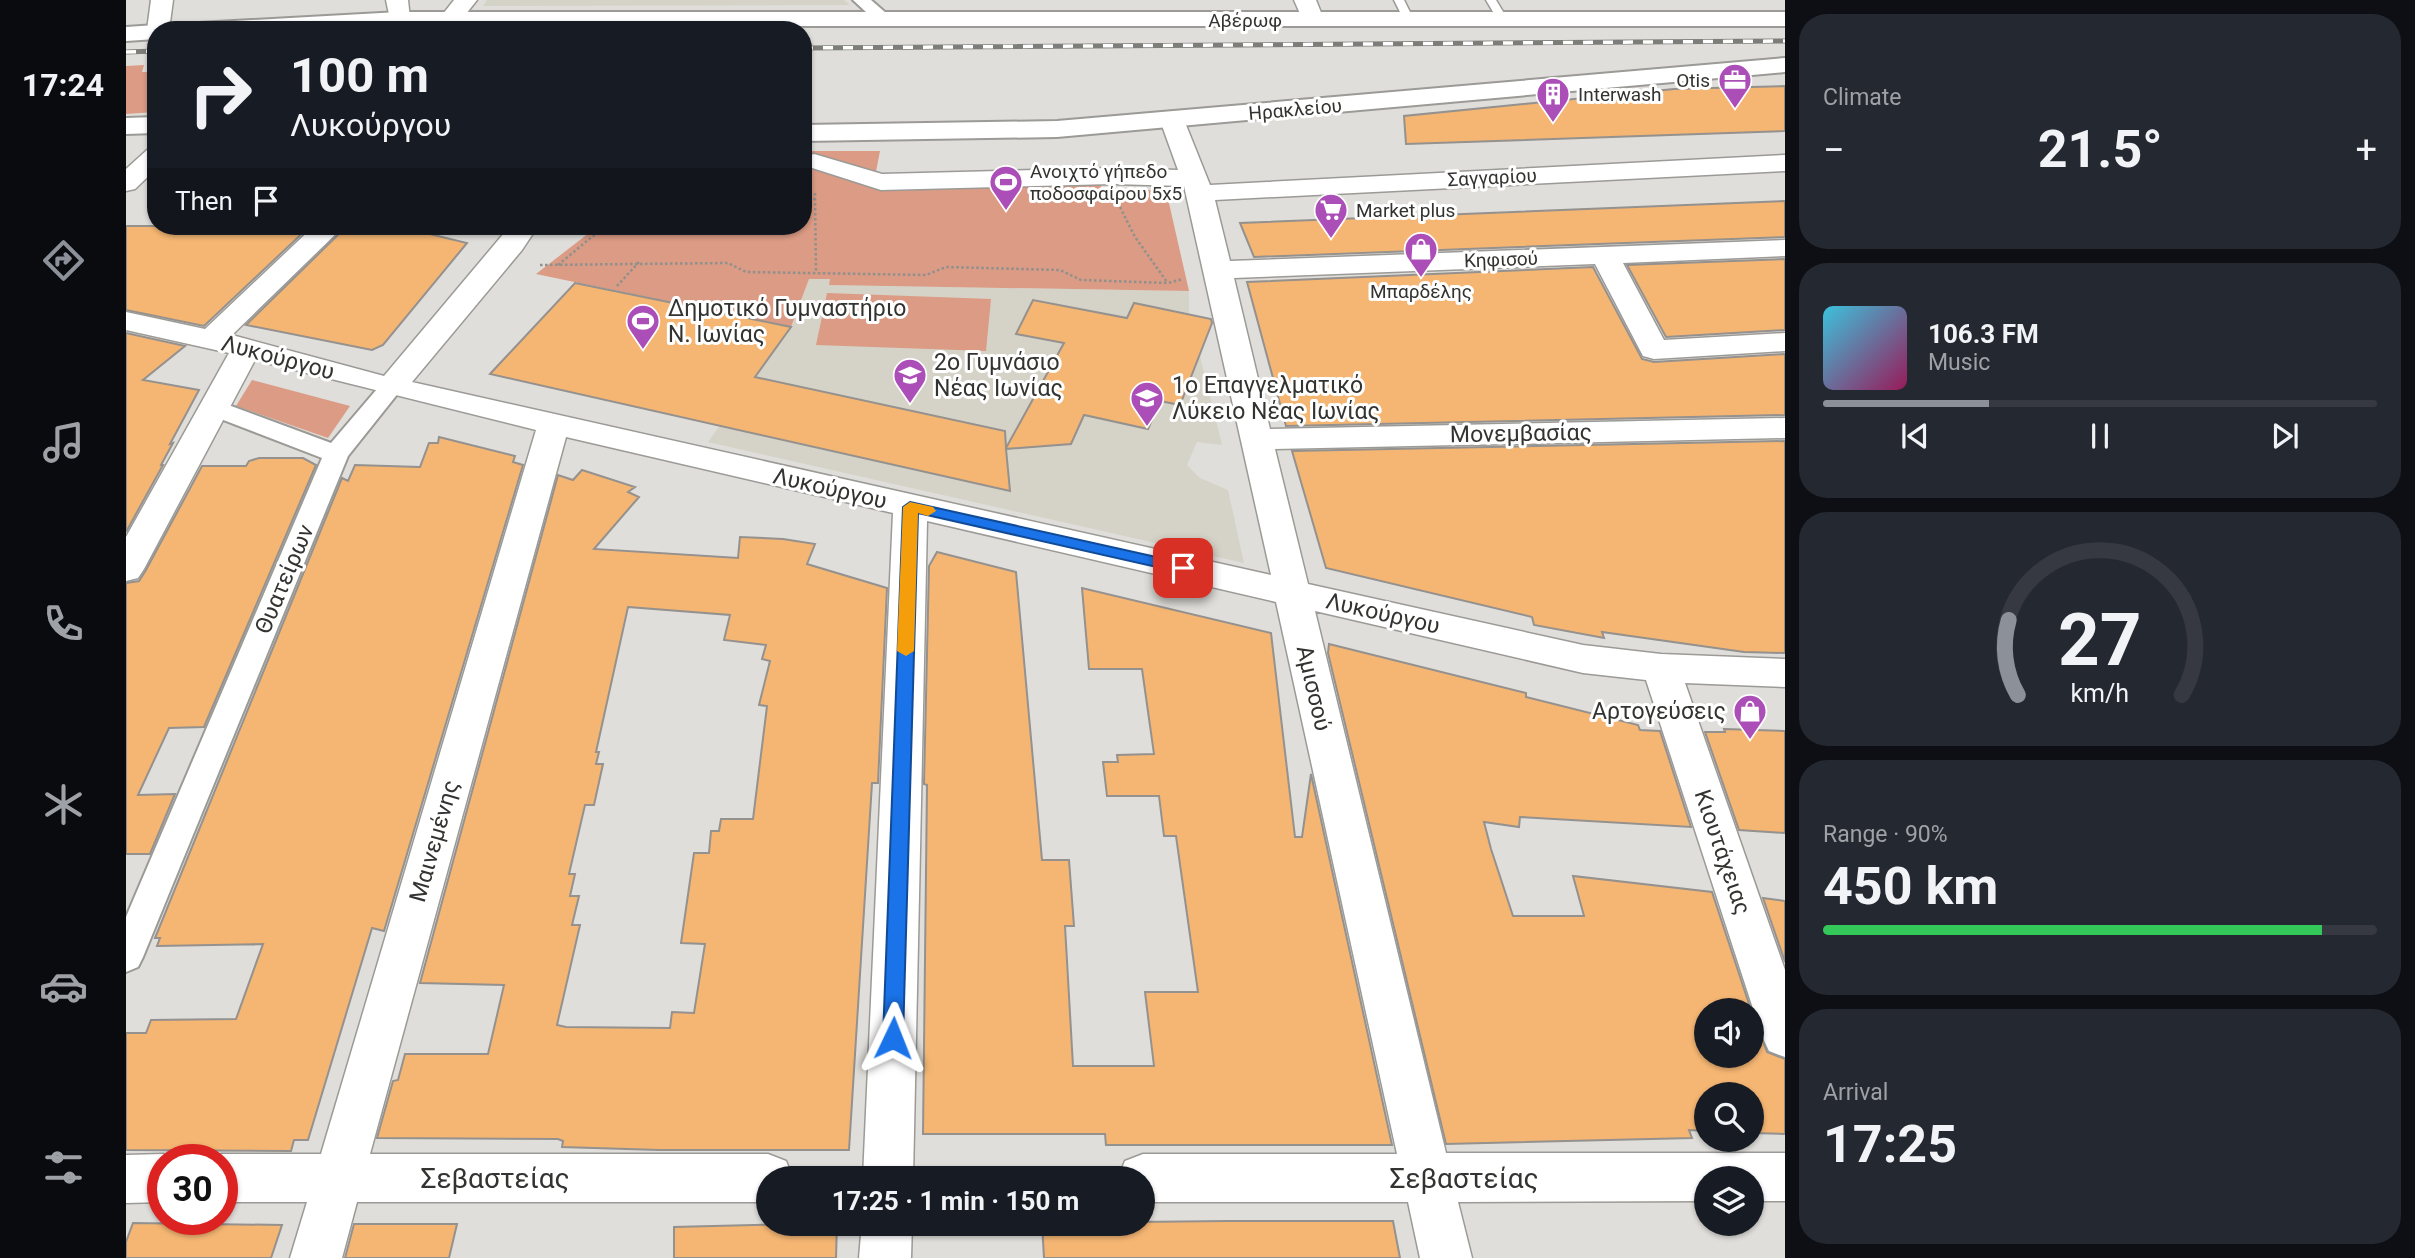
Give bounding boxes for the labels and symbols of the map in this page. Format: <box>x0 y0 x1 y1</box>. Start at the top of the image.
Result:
street label: Αβέρωφ <box>1208 9 1282 32</box>
office icon: Otis <box>1716 61 1754 110</box>
place label: Otis <box>1676 69 1710 92</box>
building icon: Interwash <box>1534 75 1572 124</box>
place label: Interwash <box>1578 83 1661 106</box>
street label: Ηρακλείου <box>1247 94 1343 125</box>
place label: Ανοιχτό γήπεδο ποδοσφαίρου 5x5 <box>1030 160 1182 205</box>
sports icon: Ανοιχτό γήπεδο ποδοσφαίρου 5x5 <box>987 163 1025 212</box>
street label: Σαγγαρίου <box>1447 164 1537 191</box>
supermarket icon: Market plus <box>1312 191 1350 240</box>
place label: Market plus <box>1356 199 1455 222</box>
shop icon: Μπαρδέλης <box>1402 230 1440 279</box>
street label: Κηφισού <box>1464 247 1538 272</box>
place label: Μπαρδέλης <box>1370 280 1472 303</box>
place label: Δημοτικό Γυμναστήριο Ν. Ιωνίας <box>668 295 906 348</box>
sports icon: Δημοτικό Γυμναστήριο Ν. Ιωνίας <box>624 302 662 351</box>
street label: Λυκούργου <box>218 329 337 386</box>
place label: 2ο Γυμνάσιο Νέας Ιωνίας <box>934 349 1063 402</box>
school or university icon: 2ο Γυμνάσιο Νέας Ιωνίας <box>891 356 929 405</box>
place label: 1ο Επαγγελματικό Λύκειο Νέας Ιωνίας <box>1172 372 1380 425</box>
school or university icon: 1ο Επαγγελματικό Λύκειο Νέας Ιωνίας <box>1128 379 1166 428</box>
street label: Μονεμβασίας <box>1450 419 1592 448</box>
street label: Λυκούργου <box>770 462 889 515</box>
street label: Θυατείρων <box>249 520 320 638</box>
pin <box>1153 538 1213 598</box>
street label: Λυκούργου <box>1323 587 1442 640</box>
street label: Αμισσού <box>1291 643 1336 734</box>
shop icon: Αρτογεύσεις <box>1731 692 1769 741</box>
place label: Αρτογεύσεις <box>1592 698 1726 725</box>
street label: Μαινεμένης <box>404 777 465 905</box>
street label: Κιουτάχειας <box>1689 786 1756 918</box>
position arrow <box>856 1001 930 1075</box>
speed limit sign: 30 <box>147 1144 238 1235</box>
street label: Σεβαστείας <box>420 1162 570 1195</box>
street label: Σεβαστείας <box>1389 1162 1539 1195</box>

